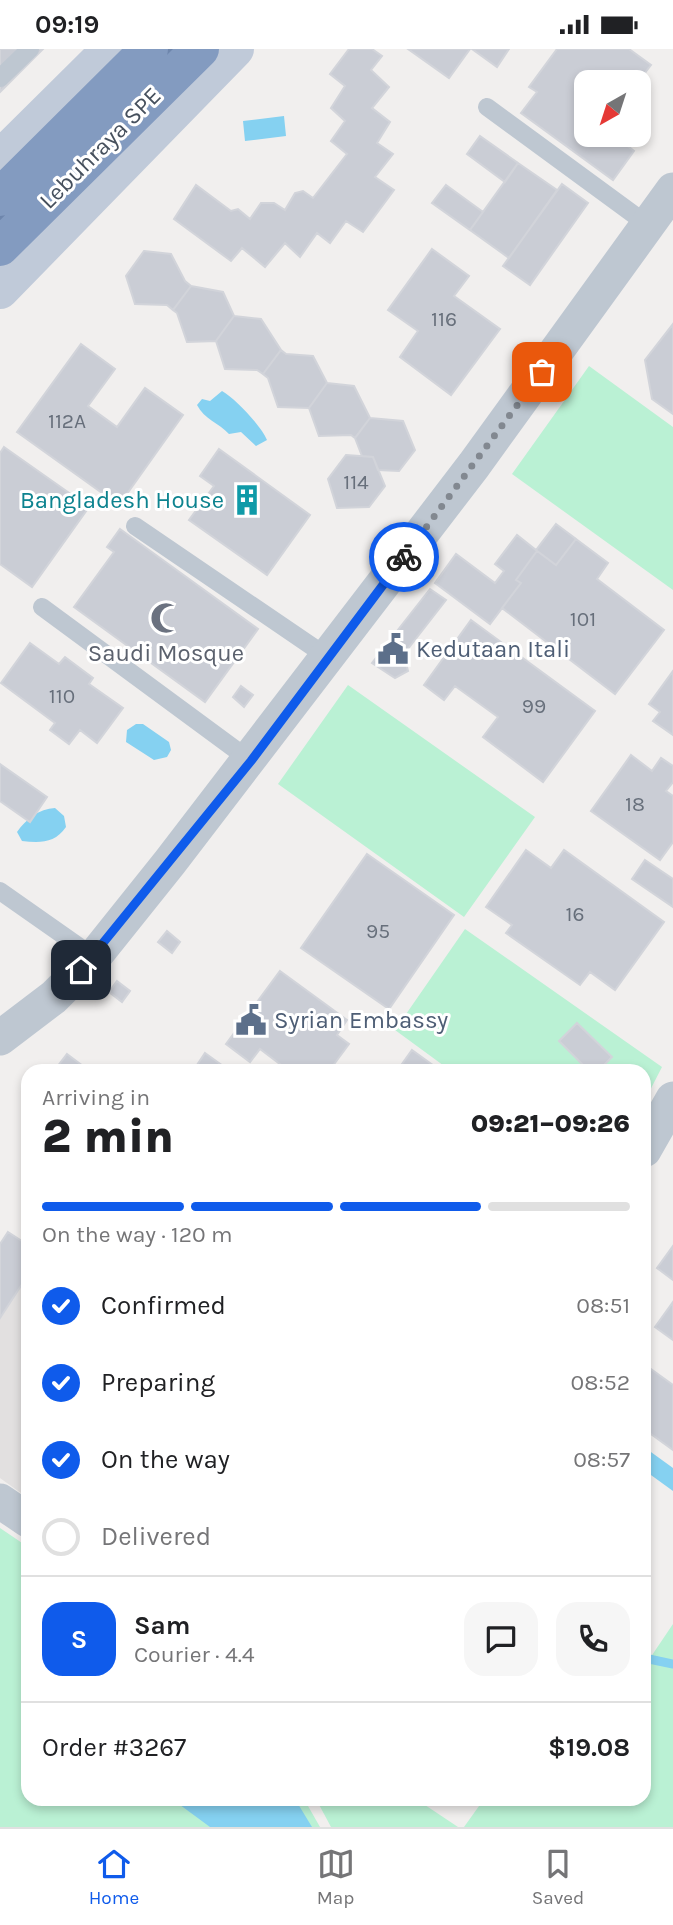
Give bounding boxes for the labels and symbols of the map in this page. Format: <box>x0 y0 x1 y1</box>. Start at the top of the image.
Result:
north arrow <box>574 70 651 147</box>
street label: Lebuhraya SPE <box>34 82 166 214</box>
house number: 116 <box>431 307 457 331</box>
pin <box>512 342 572 402</box>
house number: 112A <box>48 409 86 433</box>
house number: 114 <box>343 470 369 494</box>
building icon: Bangladesh House <box>230 483 264 517</box>
place label: Bangladesh House <box>20 486 224 514</box>
courier <box>369 522 439 592</box>
mosque icon: Saudi Mosque <box>149 601 183 635</box>
house number: 101 <box>570 607 596 631</box>
public building icon: Kedutaan Itali <box>376 632 410 666</box>
place label: Kedutaan Itali <box>416 635 570 663</box>
place label: Saudi Mosque <box>88 639 244 667</box>
house number: 110 <box>49 684 75 708</box>
house number: 99 <box>522 694 546 718</box>
house number: 18 <box>625 792 645 816</box>
house number: 16 <box>566 902 584 926</box>
house number: 95 <box>366 919 390 943</box>
pin <box>51 940 111 1000</box>
public building icon: Syrian Embassy <box>234 1003 268 1037</box>
place label: Syrian Embassy <box>274 1006 448 1034</box>

